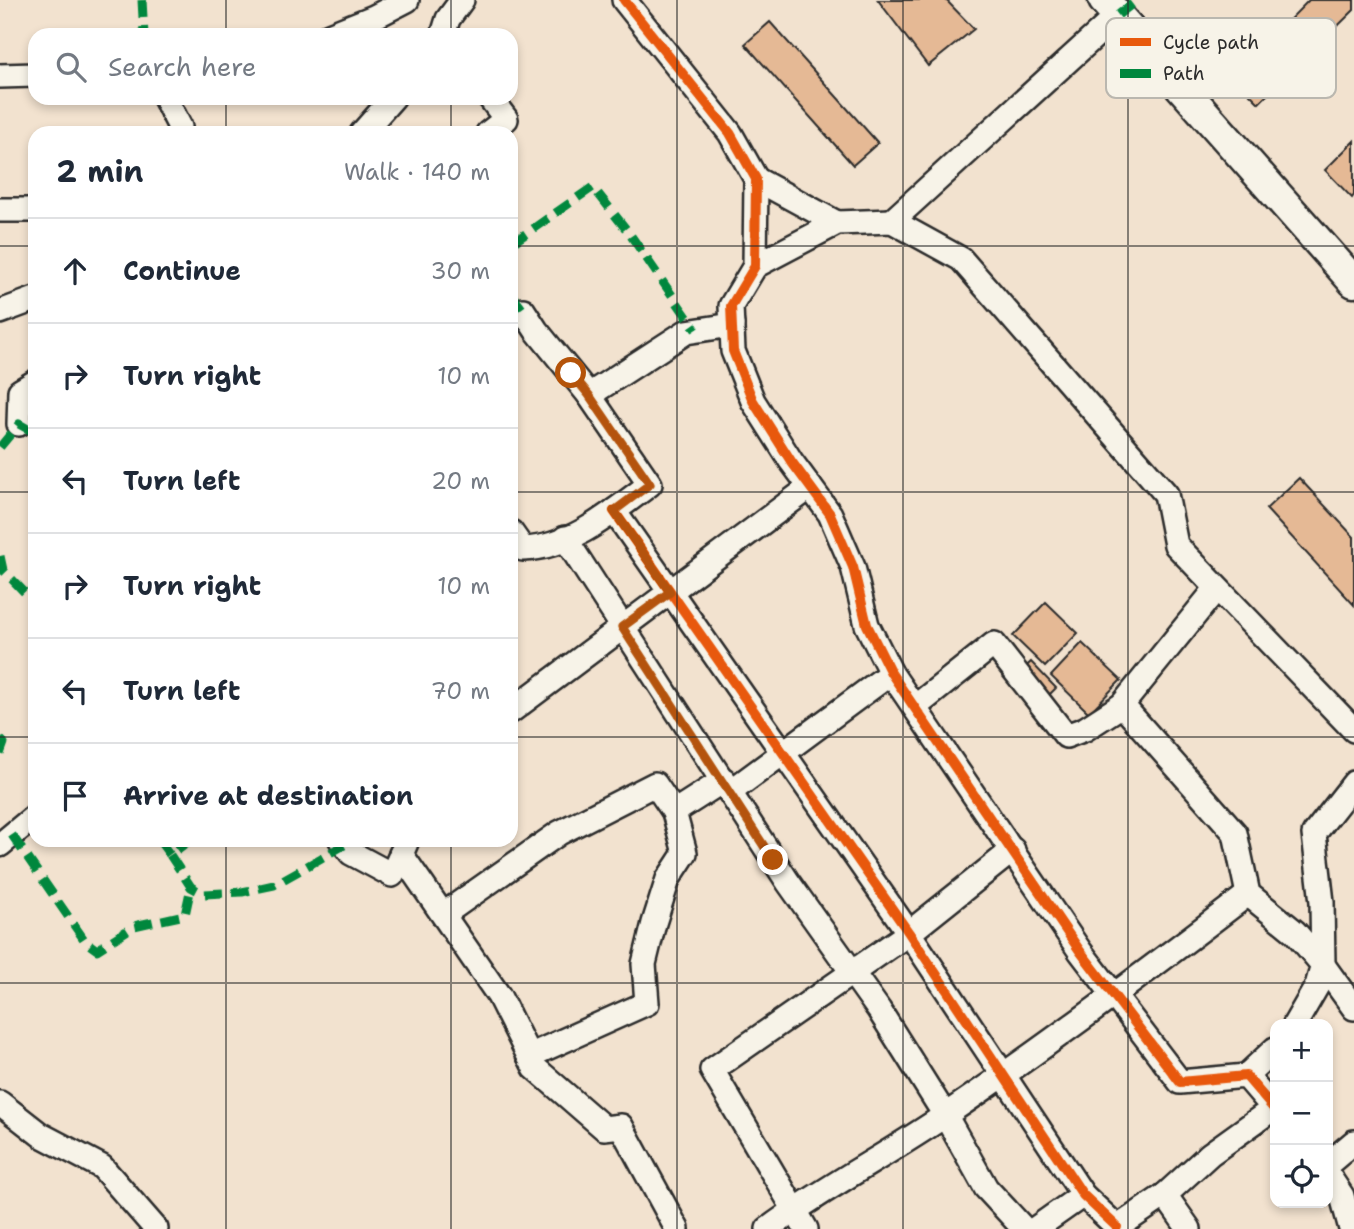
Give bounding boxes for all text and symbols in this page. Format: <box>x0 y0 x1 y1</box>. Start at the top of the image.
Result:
legend <box>1106 18 1336 98</box>
search box <box>28 28 518 105</box>
text: Cycle path <box>1163 30 1259 55</box>
icon: search <box>52 48 90 86</box>
text: Search here <box>108 49 257 84</box>
text: Path <box>1163 61 1205 86</box>
text: 2 min <box>56 151 143 192</box>
text: Walk · 140 m <box>344 157 490 187</box>
icon: ahead <box>56 252 94 290</box>
text: Continue <box>123 253 241 288</box>
text: 30 m <box>431 256 490 286</box>
icon: right <box>56 357 94 395</box>
route start <box>555 357 586 388</box>
text: Turn right <box>123 358 261 393</box>
text: 10 m <box>437 361 490 391</box>
icon: left <box>56 462 94 500</box>
text: Turn left <box>123 463 240 498</box>
text: 20 m <box>431 466 490 496</box>
icon: right <box>56 567 94 605</box>
text: Turn right <box>123 568 261 603</box>
text: 10 m <box>437 571 490 601</box>
icon: left <box>56 672 94 710</box>
text: Turn left <box>123 673 240 708</box>
text: 70 m <box>431 676 490 706</box>
icon: arrive <box>56 777 94 815</box>
text: Arrive at destination <box>123 778 413 813</box>
route end <box>757 844 788 875</box>
map controls <box>1270 1019 1333 1208</box>
button: + <box>1270 1019 1333 1082</box>
button: − <box>1270 1082 1333 1145</box>
button: locate <box>1270 1145 1333 1208</box>

